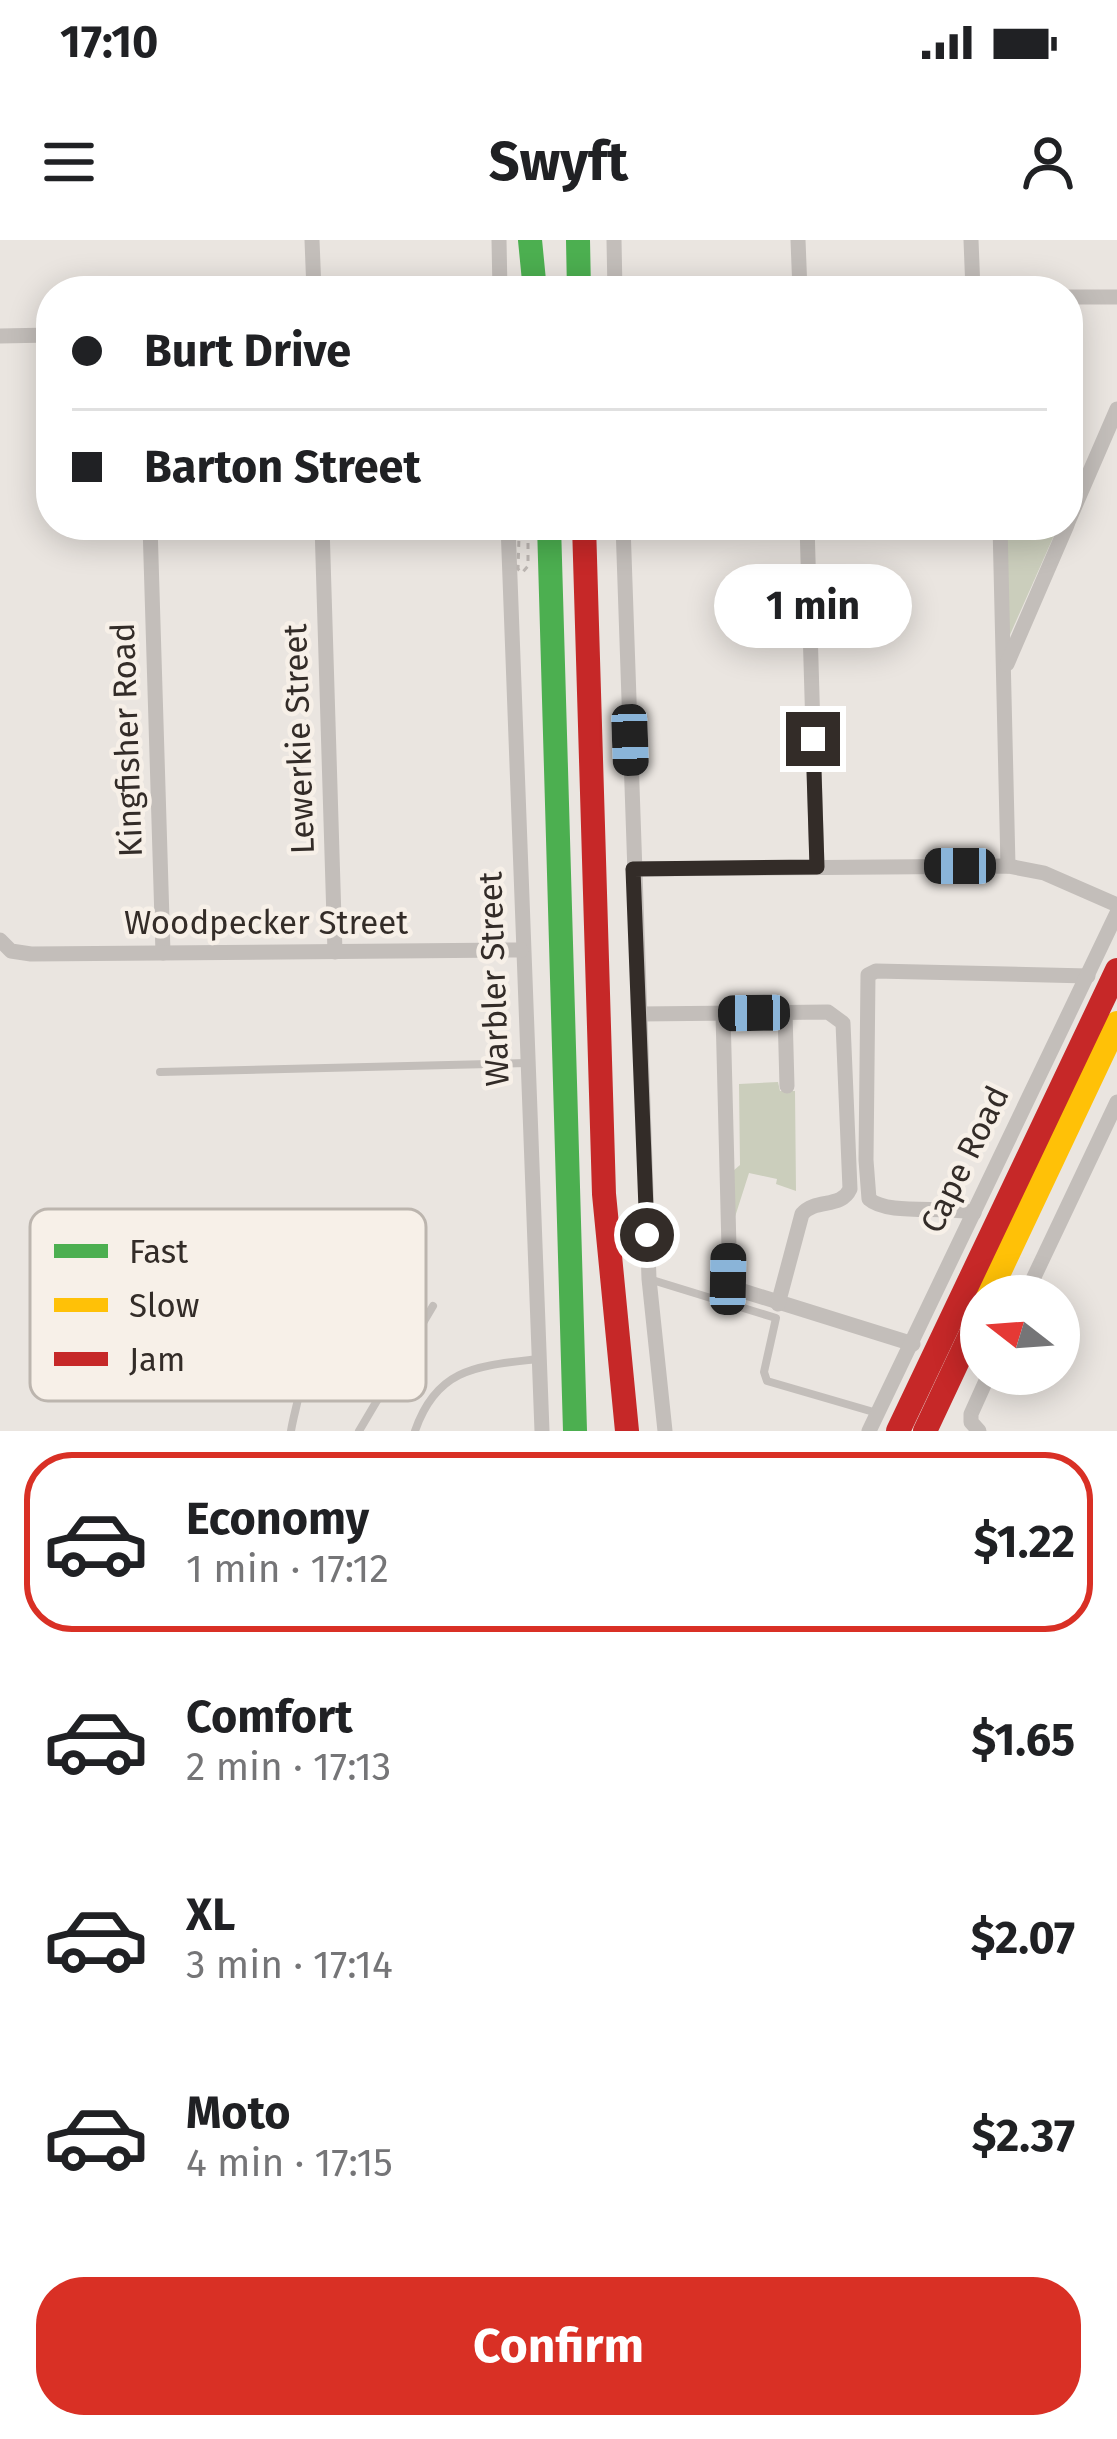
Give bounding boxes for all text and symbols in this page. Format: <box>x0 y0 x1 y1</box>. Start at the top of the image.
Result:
text: 17:10 <box>60 15 158 69</box>
icon: menu <box>36 129 102 195</box>
icon: person <box>1015 129 1081 195</box>
text: Swyft <box>489 130 628 194</box>
text: Burt Drive <box>144 324 351 378</box>
text: Barton Street <box>144 440 421 494</box>
callout: 1 min <box>714 565 912 649</box>
text: 1 min <box>766 583 860 629</box>
street label: Kingfisher Road <box>103 622 151 858</box>
street label: Lewerkie Street <box>275 623 323 855</box>
car <box>611 703 649 777</box>
route end <box>786 712 840 766</box>
car <box>924 848 996 884</box>
street label: Warbler Street <box>470 871 518 1087</box>
street label: Woodpecker Street <box>124 903 408 943</box>
car <box>718 994 790 1032</box>
street label: Cape Road <box>912 1079 1018 1239</box>
route start <box>620 1208 674 1262</box>
legend <box>30 1209 426 1401</box>
text: Fast <box>129 1232 188 1272</box>
car <box>709 1243 747 1315</box>
north arrow <box>960 1275 1080 1395</box>
map controls <box>960 1275 1080 1395</box>
text: Slow <box>129 1286 199 1326</box>
text: Jam <box>129 1340 185 1380</box>
icon: car <box>42 1488 150 1596</box>
text: Economy <box>186 1492 369 1546</box>
text: $1.22 <box>974 1515 1075 1569</box>
text: 1 min · 17:12 <box>186 1546 389 1592</box>
icon: car <box>42 1686 150 1794</box>
text: Comfort <box>186 1690 353 1744</box>
text: $1.65 <box>971 1713 1075 1767</box>
text: 2 min · 17:13 <box>186 1744 391 1790</box>
icon: car <box>42 1884 150 1992</box>
text: XL <box>186 1888 235 1942</box>
text: $2.07 <box>971 1911 1075 1965</box>
text: 3 min · 17:14 <box>186 1942 393 1988</box>
icon: car <box>42 2082 150 2190</box>
text: Moto <box>186 2086 291 2140</box>
text: $2.37 <box>972 2109 1075 2163</box>
text: 4 min · 17:15 <box>186 2140 393 2186</box>
button: Confirm <box>36 2277 1081 2415</box>

